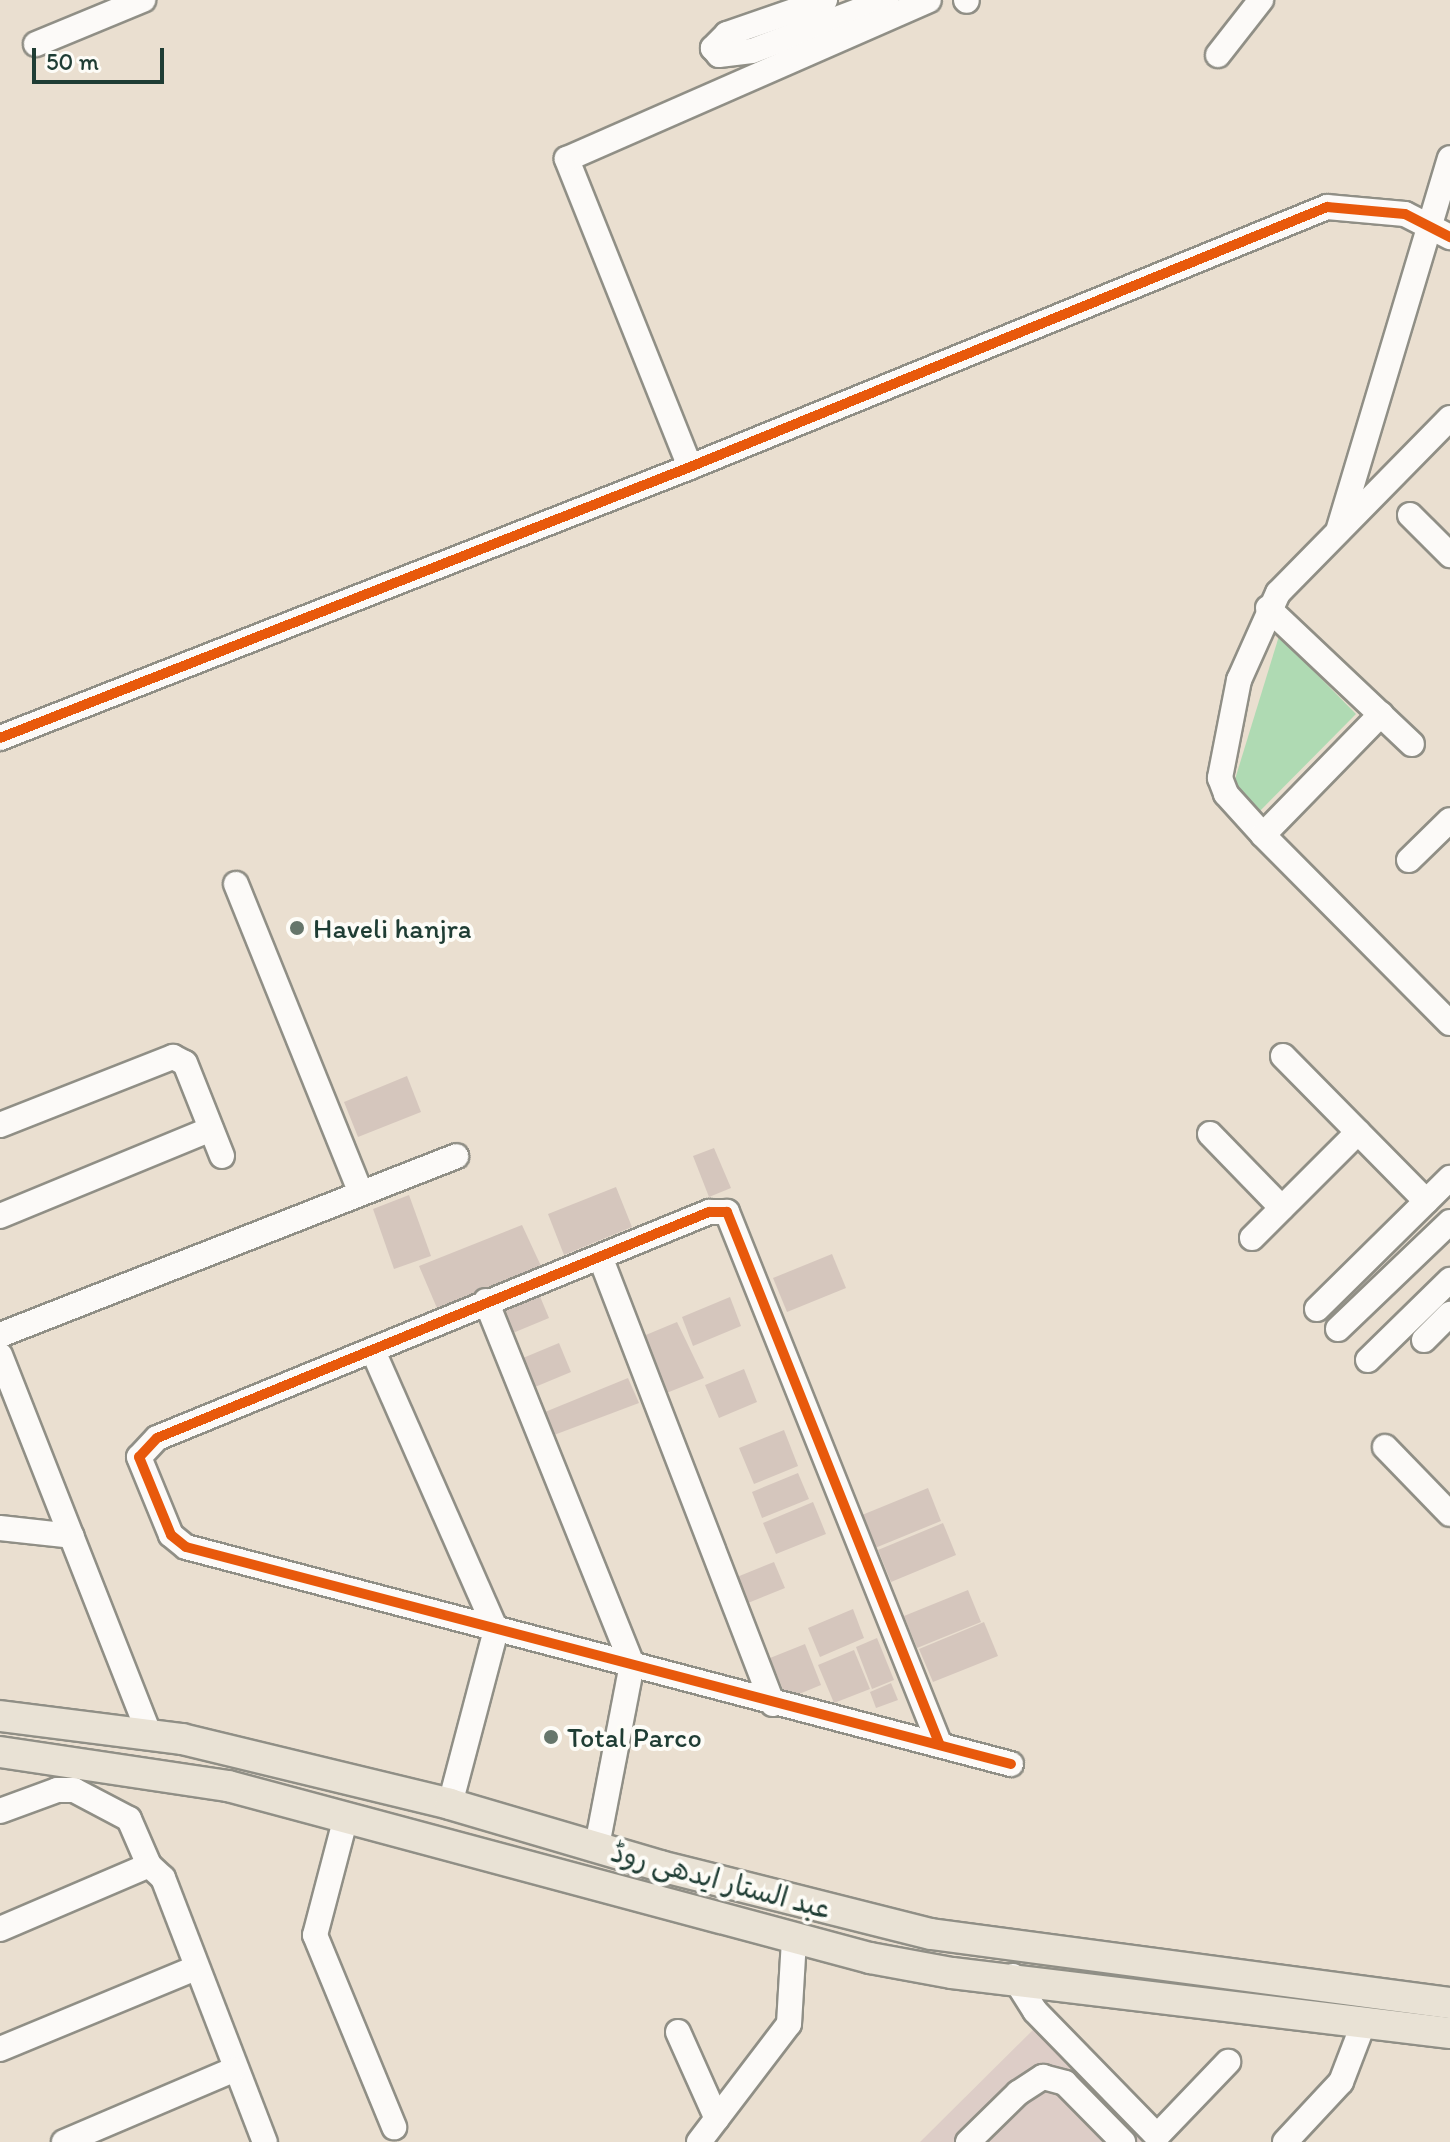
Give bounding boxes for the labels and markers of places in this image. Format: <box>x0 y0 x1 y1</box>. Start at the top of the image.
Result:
place label: Haveli hanjra <box>313 911 471 945</box>
marker: Haveli hanjra <box>288 919 306 937</box>
place label: Total Parco <box>567 1720 700 1754</box>
marker: Total Parco <box>542 1728 560 1746</box>

